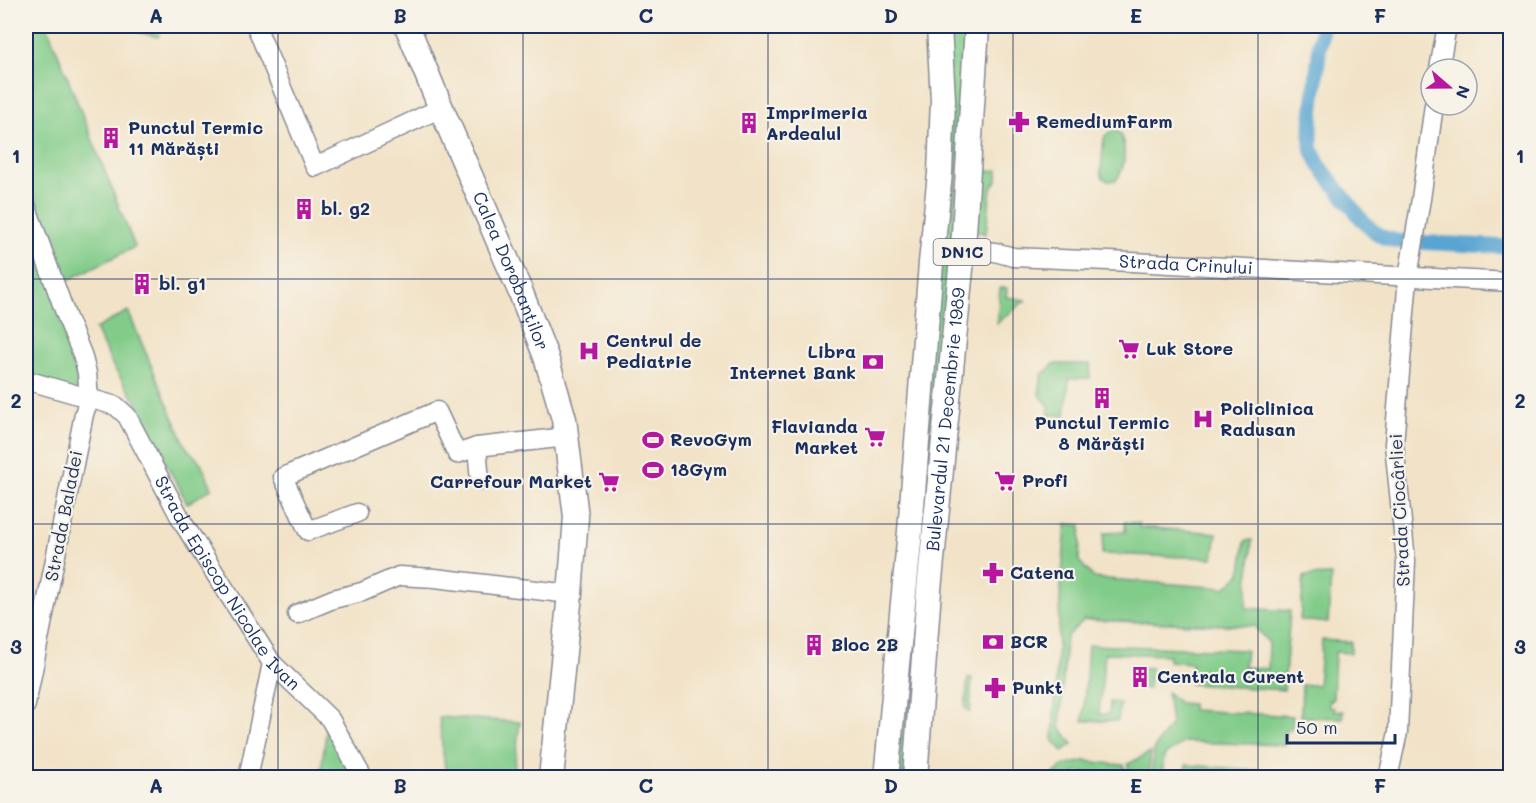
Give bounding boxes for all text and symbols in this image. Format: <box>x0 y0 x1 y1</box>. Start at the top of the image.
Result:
text: A <box>149 2 163 28</box>
text: B <box>393 2 407 28</box>
text: C <box>639 2 654 28</box>
text: D <box>884 2 898 28</box>
text: E <box>1130 2 1142 28</box>
text: F <box>1374 2 1387 28</box>
north arrow <box>1419 57 1479 117</box>
text: N <box>1452 83 1476 102</box>
place label: Imprimeria Ardealul <box>766 100 868 145</box>
place label: RemediumFarm <box>1036 109 1173 133</box>
pharmacy icon: RemediumFarm <box>1007 110 1031 134</box>
building icon: Imprimeria Ardealul <box>737 111 761 135</box>
place label: Punctul Termic 11 Mărăști <box>128 115 263 161</box>
building icon: Punctul Termic 11 Mărăști <box>99 126 123 150</box>
text: 1 <box>12 142 20 168</box>
text: 1 <box>1516 142 1524 168</box>
street label: Calea Dorobanților <box>468 188 555 353</box>
place label: bl. g2 <box>321 196 370 220</box>
building icon: bl. g2 <box>292 197 316 221</box>
road number: DN1C <box>934 239 990 265</box>
street label: Strada Crinului <box>1119 248 1254 279</box>
place label: bl. g1 <box>159 271 206 295</box>
building icon: bl. g1 <box>130 272 154 296</box>
street label: Bulevardul 21 Decembrie 1989 <box>920 286 970 552</box>
place label: Centrul de Pediatrie <box>606 328 702 373</box>
place label: Luk Store <box>1146 336 1233 360</box>
supermarket icon: Luk Store <box>1117 337 1141 361</box>
hospital icon: Centrul de Pediatrie <box>577 339 601 363</box>
place label: Libra Internet Bank <box>730 339 856 384</box>
bank icon: Libra Internet Bank <box>861 350 885 374</box>
building icon: Punctul Termic 8 Mărăști <box>1090 386 1114 410</box>
text: 2 <box>10 387 22 413</box>
text: 2 <box>1514 387 1526 413</box>
place label: Policlinica Radusan <box>1220 396 1314 441</box>
hospital icon: Policlinica Radusan <box>1191 407 1215 431</box>
place label: Punctul Termic 8 Mărăști <box>1034 410 1170 456</box>
place label: Flavianda Market <box>771 414 858 459</box>
supermarket icon: Flavianda Market <box>863 425 887 449</box>
place label: RevoGym <box>670 427 752 451</box>
sports icon: RevoGym <box>641 428 665 452</box>
street label: Strada Ciocârliei <box>1383 433 1415 587</box>
street label: Strada Baladei <box>39 448 87 583</box>
place label: 18Gym <box>670 457 727 481</box>
sports icon: 18Gym <box>641 458 665 482</box>
place label: Profi <box>1022 468 1068 492</box>
place label: Carrefour Market <box>430 469 592 493</box>
supermarket icon: Profi <box>993 469 1017 493</box>
supermarket icon: Carrefour Market <box>597 470 621 494</box>
street label: Strada Episcop Nicolae Ivan <box>149 472 306 695</box>
place label: Catena <box>1010 560 1075 584</box>
pharmacy icon: Catena <box>981 561 1005 585</box>
place label: BCR <box>1010 629 1048 653</box>
bank icon: BCR <box>981 630 1005 654</box>
place label: Bloc 2B <box>831 632 898 656</box>
text: 3 <box>10 633 22 659</box>
building icon: Bloc 2B <box>802 633 826 657</box>
text: 3 <box>1514 633 1526 659</box>
place label: Centrala Curent <box>1157 664 1304 688</box>
building icon: Centrala Curent <box>1128 665 1152 689</box>
place label: Punkt <box>1012 675 1063 699</box>
pharmacy icon: Punkt <box>983 676 1007 700</box>
scale bar <box>1287 707 1395 745</box>
text: 50 m <box>1296 715 1338 739</box>
text: A <box>149 772 163 798</box>
text: B <box>393 772 407 798</box>
text: C <box>639 772 654 798</box>
text: D <box>884 772 898 798</box>
text: E <box>1130 772 1142 798</box>
text: F <box>1374 772 1387 798</box>

